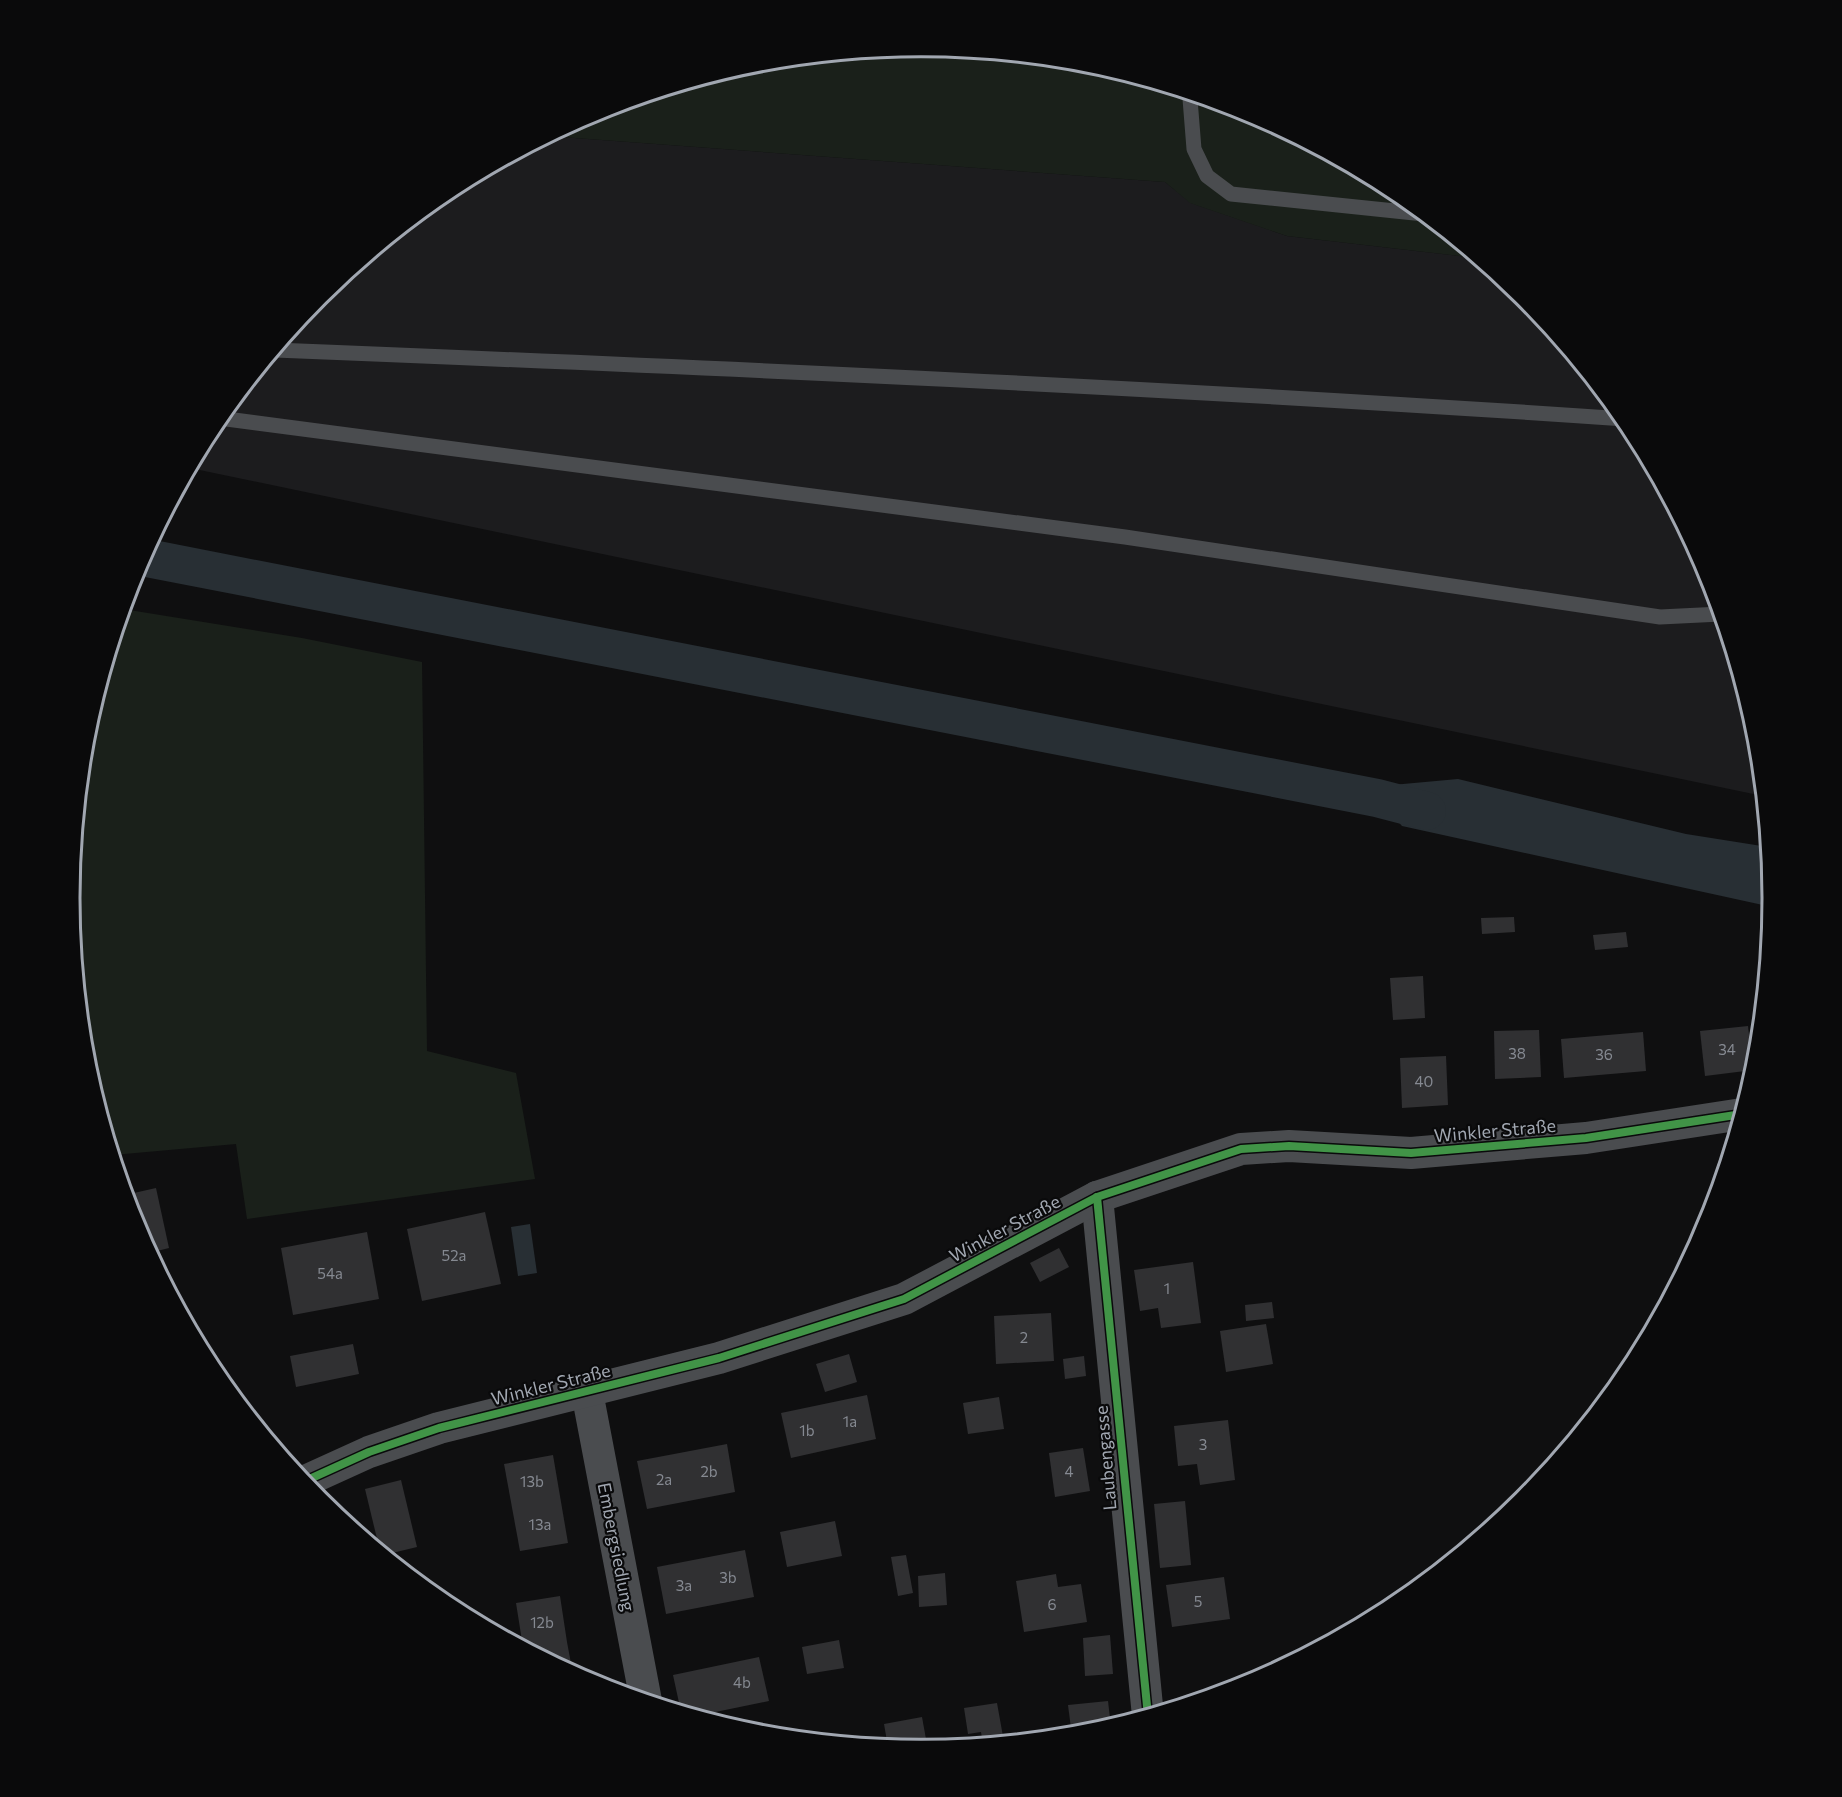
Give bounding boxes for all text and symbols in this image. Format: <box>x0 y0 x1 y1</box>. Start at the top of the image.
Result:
house number: 34 <box>1718 1040 1736 1058</box>
house number: 38 <box>1508 1044 1526 1062</box>
house number: 36 <box>1595 1045 1613 1063</box>
house number: 40 <box>1415 1072 1433 1090</box>
street label: Winkler Straße <box>1433 1114 1557 1146</box>
street label: Winkler Straße <box>945 1190 1064 1267</box>
house number: 52a <box>442 1246 466 1264</box>
house number: 54a <box>317 1264 343 1282</box>
house number: 1 <box>1164 1279 1170 1297</box>
house number: 2 <box>1020 1328 1028 1346</box>
street label: Winkler Straße <box>489 1359 613 1410</box>
street label: Laubengasse <box>1089 1405 1121 1511</box>
house number: 1a <box>843 1412 857 1430</box>
house number: 1b <box>799 1421 815 1439</box>
house number: 3 <box>1199 1435 1207 1453</box>
house number: 2b <box>700 1462 718 1480</box>
house number: 4 <box>1065 1462 1074 1480</box>
house number: 2a <box>656 1470 672 1488</box>
house number: 13b <box>520 1472 544 1490</box>
street label: Embergsiedlung <box>594 1480 640 1613</box>
house number: 13a <box>529 1515 551 1533</box>
house number: 3b <box>719 1568 737 1586</box>
house number: 3a <box>676 1576 692 1594</box>
house number: 5 <box>1194 1592 1202 1610</box>
house number: 6 <box>1047 1595 1057 1613</box>
house number: 12b <box>530 1613 554 1631</box>
house number: 4b <box>733 1673 751 1691</box>

